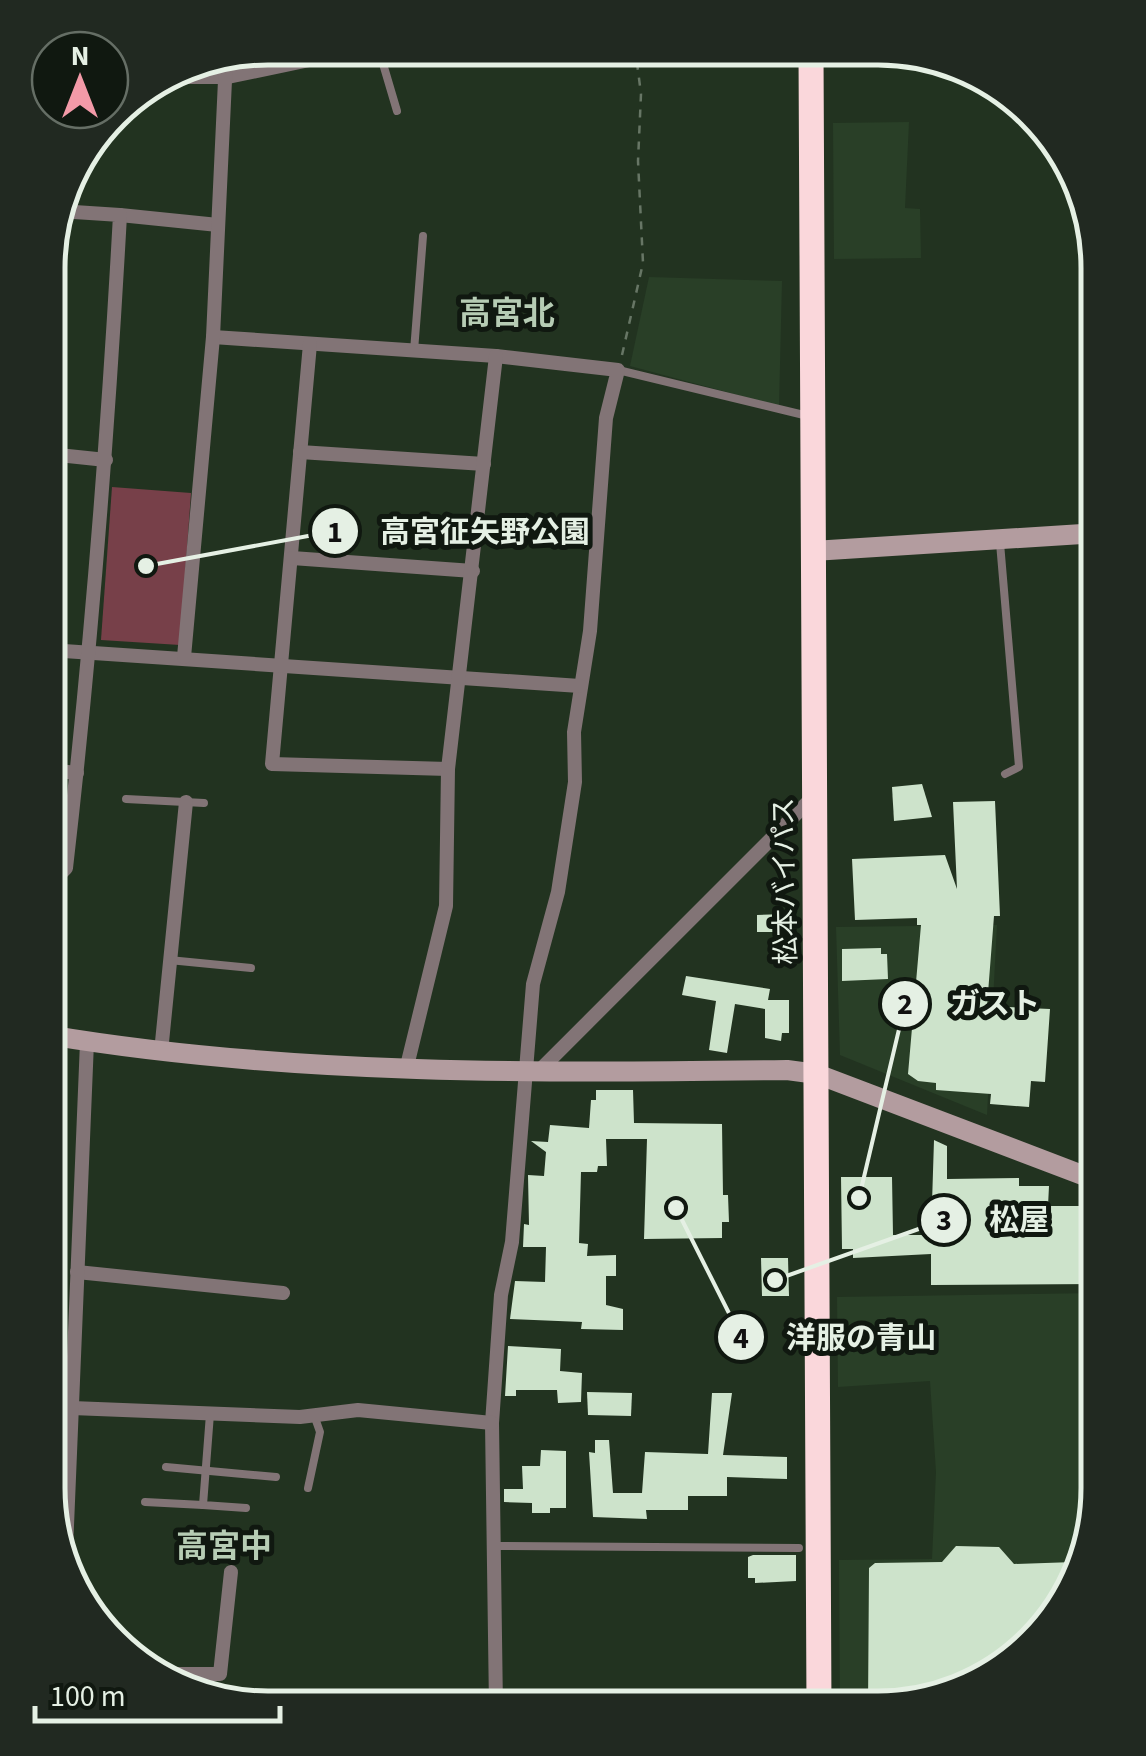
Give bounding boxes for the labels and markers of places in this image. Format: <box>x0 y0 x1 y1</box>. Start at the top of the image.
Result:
callout: 高宮征矢野公園 <box>310 501 610 561</box>
callout: ガスト <box>880 974 1060 1034</box>
callout: 松屋 <box>919 1190 1069 1250</box>
callout: 洋服の青山 <box>716 1307 956 1367</box>

